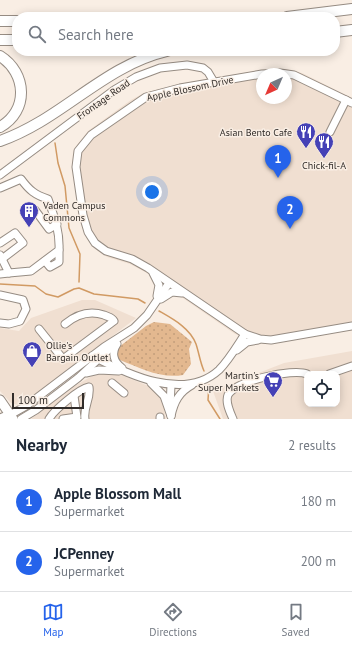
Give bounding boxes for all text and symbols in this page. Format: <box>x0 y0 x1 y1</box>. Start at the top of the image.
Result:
search box <box>12 12 340 56</box>
icon: search <box>26 23 48 45</box>
text: Search here <box>58 25 134 44</box>
north arrow <box>256 68 292 104</box>
street label: Apple Blossom Drive <box>145 73 235 104</box>
street label: Frontage Road <box>74 76 132 123</box>
restaurant icon: Asian Bento Cafe <box>295 121 317 149</box>
place label: Asian Bento Cafe <box>220 126 292 139</box>
restaurant icon: Chick-fil-A <box>313 131 335 159</box>
pin: 1 <box>265 145 291 178</box>
place label: Chick-fil-A <box>302 159 346 172</box>
your location <box>142 182 162 202</box>
pin: 2 <box>277 196 303 229</box>
place label: Vaden Campus Commons <box>42 199 105 224</box>
building icon: Vaden Campus Commons <box>18 200 40 228</box>
place label: Ollie's Bargain Outlet <box>46 339 109 364</box>
shop icon: Ollie's Bargain Outlet <box>21 340 43 368</box>
place label: Martin's Super Markets <box>198 369 259 394</box>
supermarket icon: Martin's Super Markets <box>262 370 284 398</box>
map controls <box>304 371 340 407</box>
button: locate <box>304 371 340 407</box>
scale bar <box>12 391 84 410</box>
text: 100 m <box>18 393 48 407</box>
text: Nearby <box>16 434 67 456</box>
text: 2 results <box>288 437 336 454</box>
text: Apple Blossom Mall <box>54 484 181 503</box>
text: 1 <box>25 493 33 510</box>
text: 180 m <box>301 493 336 510</box>
text: Supermarket <box>54 503 124 520</box>
text: JCPenney <box>54 544 114 563</box>
text: 2 <box>25 553 33 570</box>
text: 200 m <box>301 553 336 570</box>
text: Supermarket <box>54 563 124 580</box>
tab: Map <box>42 601 64 639</box>
tab: Directions <box>149 601 197 639</box>
tab: Saved <box>282 601 310 639</box>

